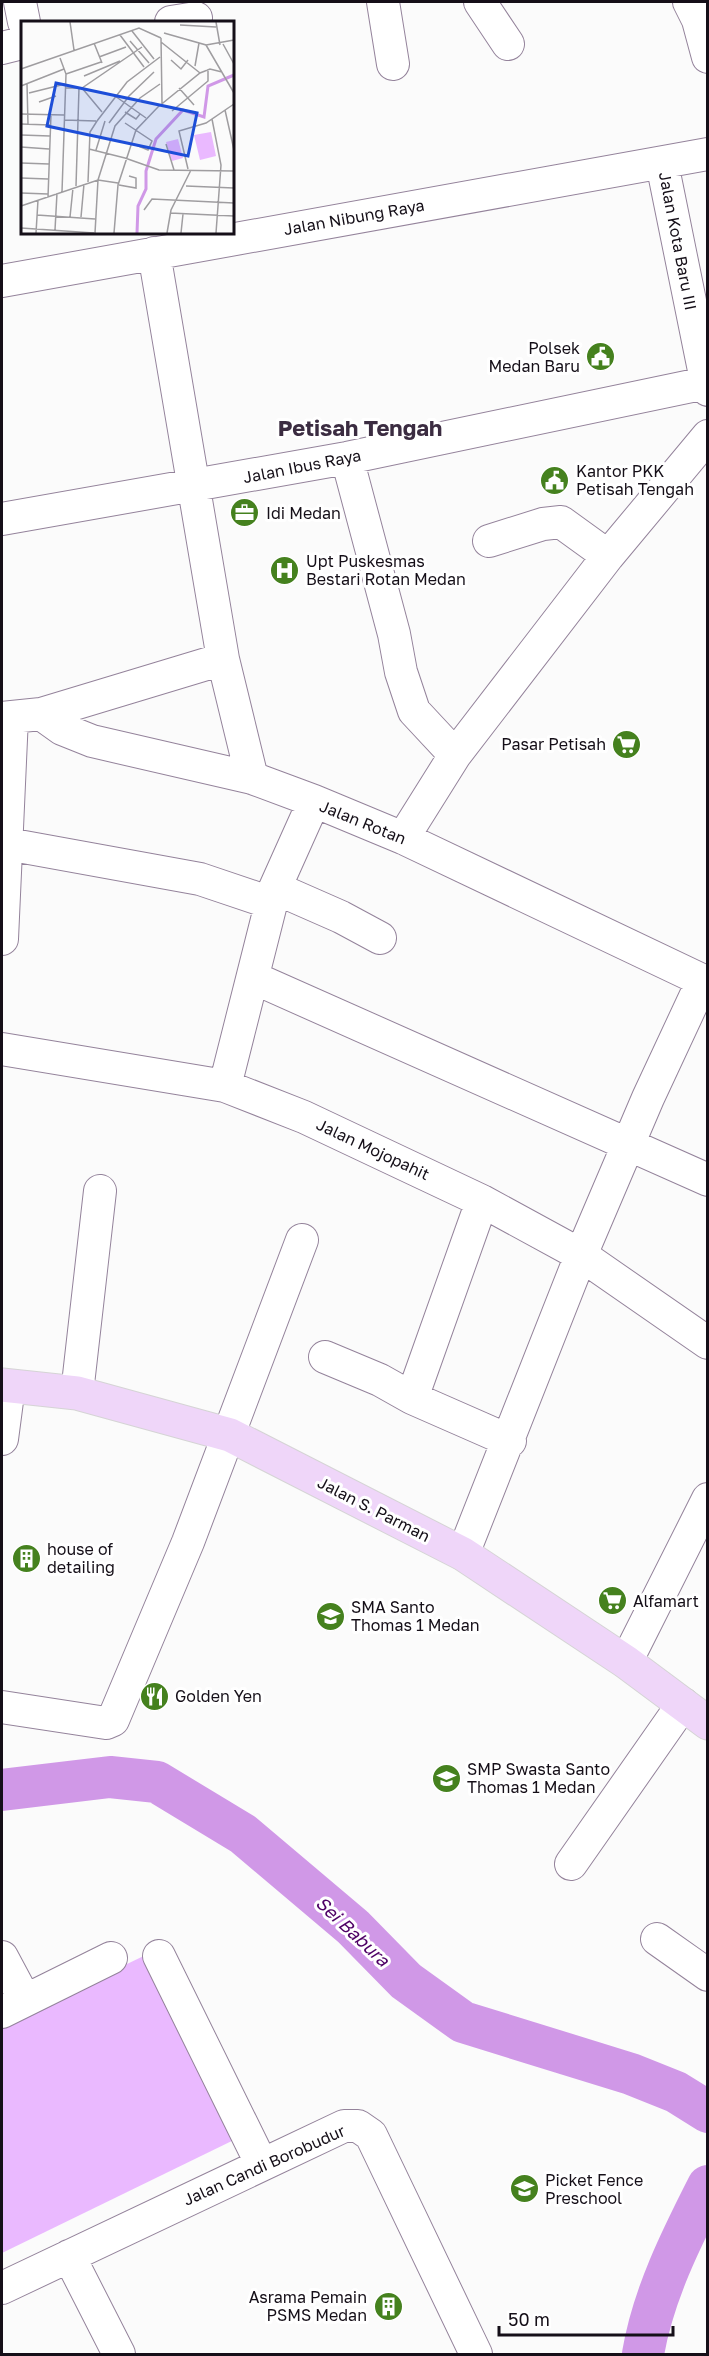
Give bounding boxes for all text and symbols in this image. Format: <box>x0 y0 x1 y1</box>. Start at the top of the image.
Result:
inset map <box>21 21 234 234</box>
street label: Jalan Kota Baru III <box>655 170 701 312</box>
street label: Jalan Nibung Raya <box>282 195 426 239</box>
place label: Polsek Medan Baru <box>489 338 580 376</box>
public building icon: Polsek Medan Baru <box>585 341 617 373</box>
district label: Petisah Tengah <box>278 414 442 441</box>
street label: Jalan Ibus Raya <box>241 445 363 487</box>
place label: Kantor PKK Petisah Tengah <box>576 461 694 499</box>
public building icon: Kantor PKK Petisah Tengah <box>539 464 571 496</box>
office icon: Idi Medan <box>229 497 261 529</box>
place label: Idi Medan <box>266 503 341 523</box>
place label: Upt Puskesmas Bestari Rotan Medan <box>306 551 466 589</box>
hospital icon: Upt Puskesmas Bestari Rotan Medan <box>269 554 301 586</box>
supermarket icon: Pasar Petisah <box>611 728 643 760</box>
place label: Pasar Petisah <box>501 734 606 754</box>
street label: Jalan Rotan <box>317 796 409 848</box>
street label: Jalan Mojopahit <box>313 1114 433 1184</box>
street label: Jalan S. Parman <box>314 1472 434 1546</box>
place label: house of detailing <box>47 1539 115 1577</box>
building icon: house of detailing <box>10 1542 42 1574</box>
supermarket icon: Alfamart <box>596 1585 628 1617</box>
place label: Alfamart <box>633 1591 699 1611</box>
place label: SMA Santo Thomas 1 Medan <box>351 1597 480 1635</box>
school or university icon: SMA Santo Thomas 1 Medan <box>314 1600 346 1632</box>
restaurant icon: Golden Yen <box>138 1680 170 1712</box>
place label: Golden Yen <box>175 1686 262 1706</box>
place label: SMP Swasta Santo Thomas 1 Medan <box>467 1759 610 1797</box>
school or university icon: SMP Swasta Santo Thomas 1 Medan <box>430 1762 462 1794</box>
water label: Sei Babura <box>312 1891 395 1971</box>
street label: Jalan Candi Borobudur <box>180 2120 348 2210</box>
place label: Picket Fence Preschool <box>545 2170 643 2208</box>
school or university icon: Picket Fence Preschool <box>508 2173 540 2205</box>
place label: Asrama Pemain PSMS Medan <box>249 2287 367 2325</box>
building icon: Asrama Pemain PSMS Medan <box>372 2290 404 2322</box>
scale bar <box>499 2299 673 2337</box>
text: 50 m <box>508 2308 550 2330</box>

